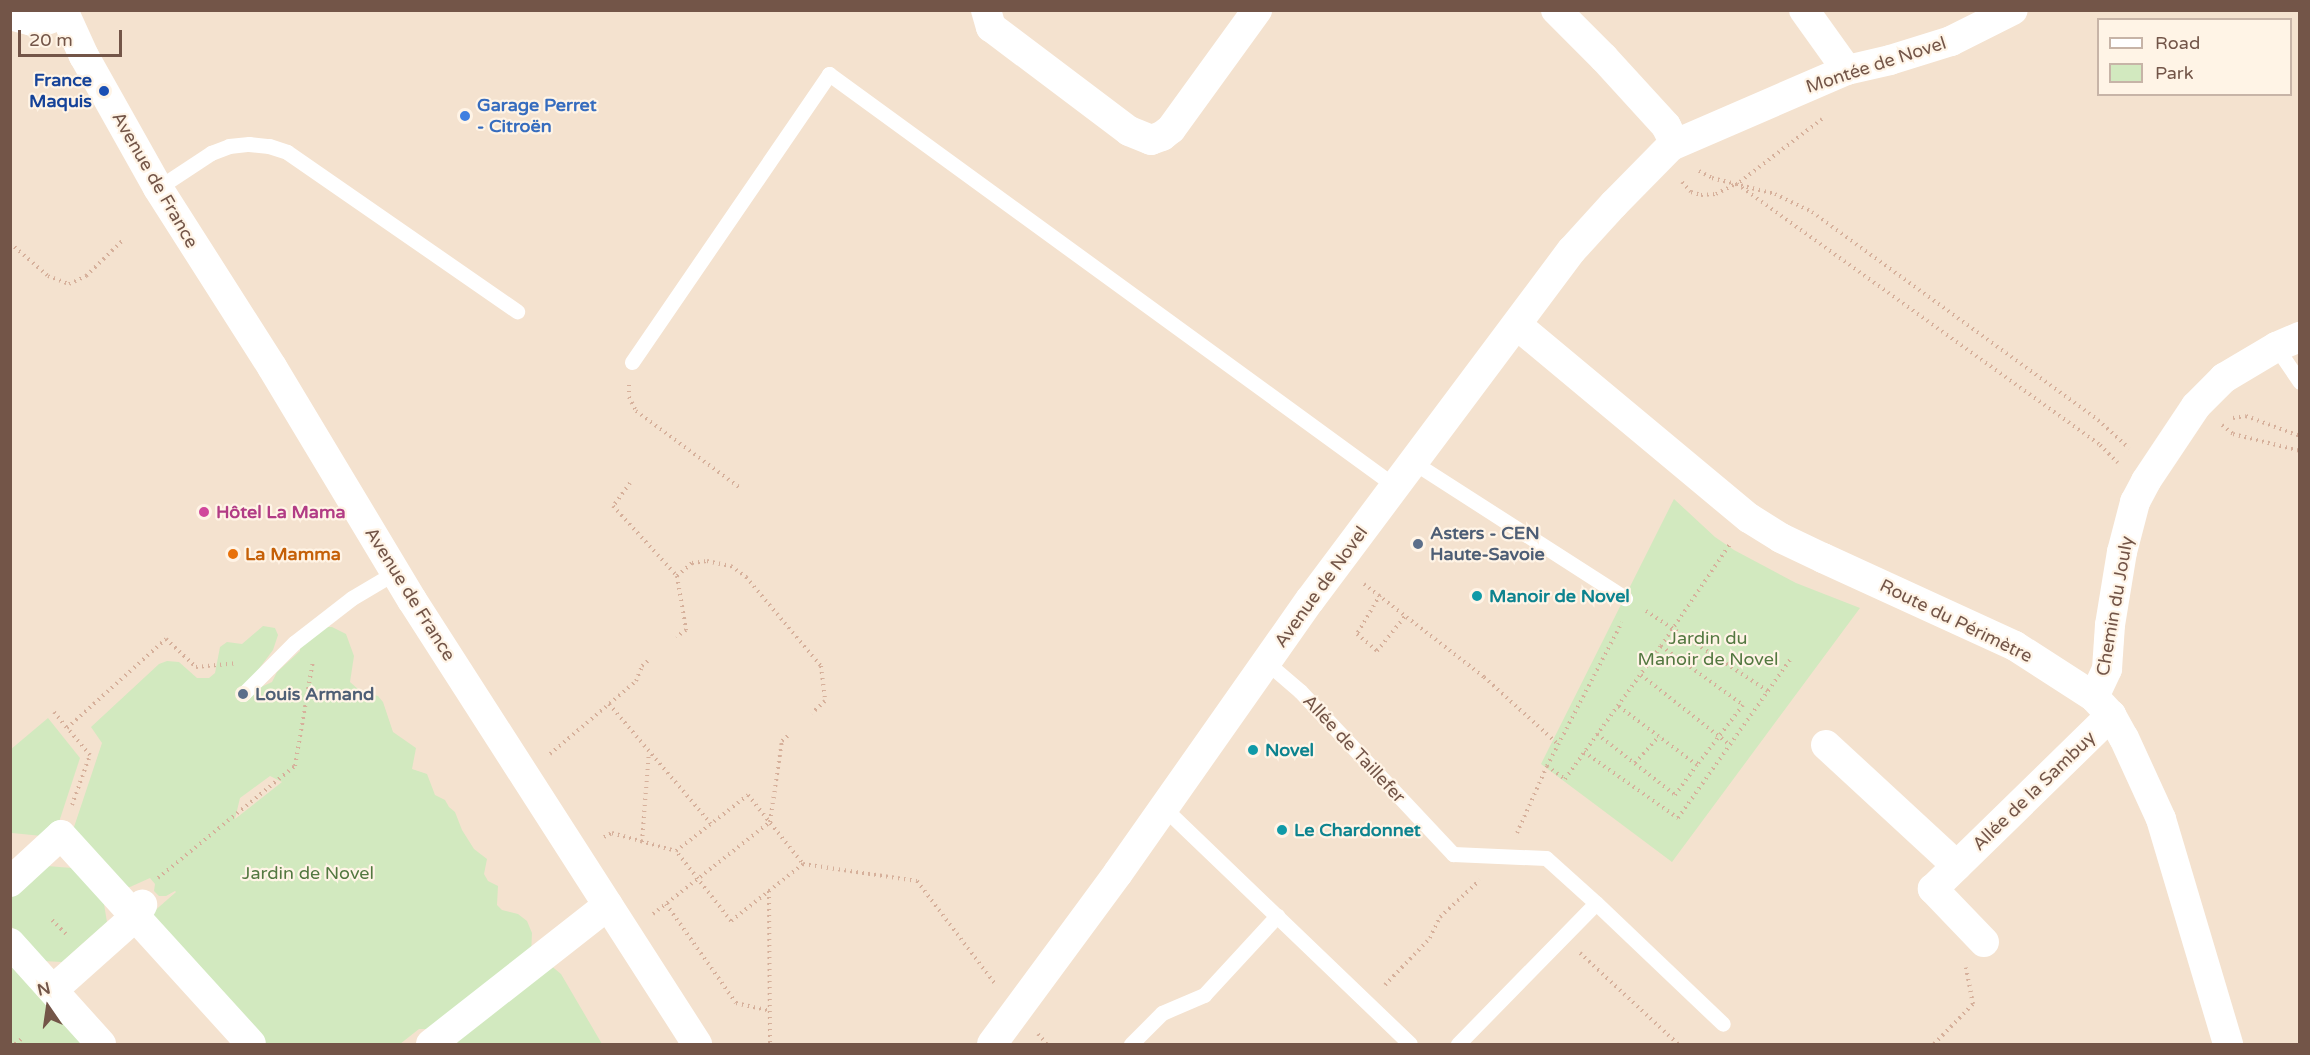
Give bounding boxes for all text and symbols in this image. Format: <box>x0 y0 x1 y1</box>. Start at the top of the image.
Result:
scale bar <box>21 18 124 56</box>
legend <box>2097 18 2292 96</box>
text: 20 m <box>29 29 73 51</box>
street label: Montée de Novel <box>1803 32 1949 98</box>
text: Road <box>2155 32 2200 54</box>
text: Park <box>2155 62 2193 84</box>
place label: France Maquis <box>29 70 92 112</box>
marker: France Maquis <box>97 84 111 98</box>
place label: Garage Perret - Citroën <box>477 95 597 138</box>
street label: Avenue de France <box>107 108 203 252</box>
marker: Garage Perret - Citroën <box>458 109 472 123</box>
place label: Hôtel La Mama <box>216 501 346 523</box>
marker: Hôtel La Mama <box>197 505 211 519</box>
street label: Avenue de Novel <box>1270 522 1372 652</box>
street label: Avenue de France <box>360 523 460 665</box>
place label: Asters - CEN Haute-Savoie <box>1430 523 1545 566</box>
street label: Chemin du Jouly <box>2092 534 2138 678</box>
marker: Asters - CEN Haute-Savoie <box>1411 537 1425 551</box>
place label: La Mamma <box>245 543 341 565</box>
marker: La Mamma <box>226 547 240 561</box>
street label: Route du Périmètre <box>1876 575 2036 667</box>
place label: Manoir de Novel <box>1489 585 1630 607</box>
marker: Manoir de Novel <box>1470 589 1484 603</box>
park label: Jardin du Manoir de Novel <box>1638 628 1778 670</box>
place label: Louis Armand <box>255 683 374 705</box>
marker: Louis Armand <box>236 687 250 701</box>
street label: Allée de Taillefer <box>1298 690 1410 808</box>
street label: Allée de la Sambuy <box>1968 727 2100 855</box>
place label: Novel <box>1265 739 1314 761</box>
marker: Novel <box>1246 743 1260 757</box>
place label: Le Chardonnet <box>1294 819 1421 841</box>
marker: Le Chardonnet <box>1275 823 1289 837</box>
park label: Jardin de Novel <box>242 862 374 884</box>
north arrow <box>18 977 78 1037</box>
text: N <box>35 978 52 1001</box>

